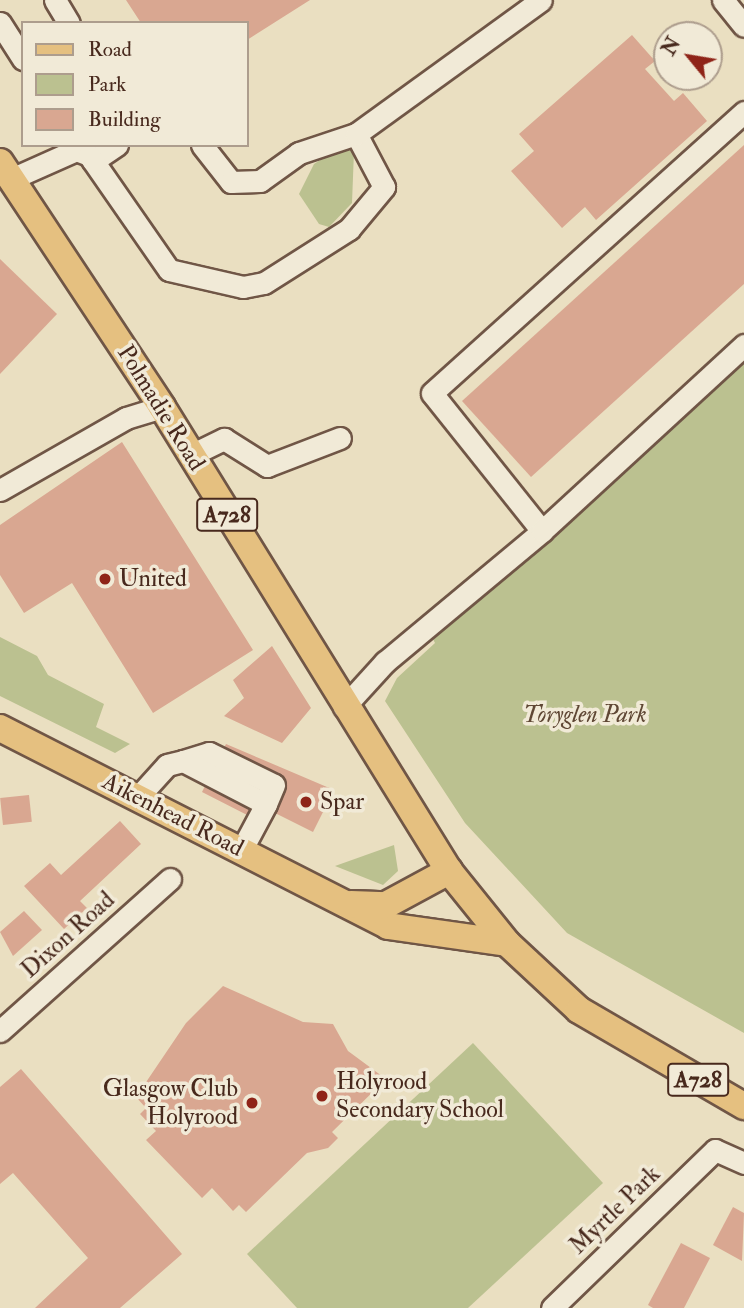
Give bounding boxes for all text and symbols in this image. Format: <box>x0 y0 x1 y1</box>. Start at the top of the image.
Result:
legend <box>21 21 248 147</box>
north arrow <box>653 21 723 91</box>
text: N <box>657 33 686 60</box>
text: Road <box>88 36 132 63</box>
text: Park <box>88 71 126 98</box>
text: Building <box>88 106 161 133</box>
street label: Polmadie Road <box>111 340 211 476</box>
road number: A728 <box>196 495 258 534</box>
place label: United <box>119 565 187 593</box>
marker: United <box>97 571 113 587</box>
park label: Toryglen Park <box>523 701 647 729</box>
street label: Aikenhead Road <box>98 767 248 863</box>
place label: Spar <box>320 788 364 816</box>
marker: Spar <box>298 794 314 810</box>
street label: Dixon Road <box>15 886 121 984</box>
road number: A728 <box>666 1060 730 1100</box>
place label: Holyrood Secondary School <box>336 1068 504 1124</box>
place label: Glasgow Club Holyrood <box>103 1075 238 1131</box>
marker: Holyrood Secondary School <box>314 1088 330 1104</box>
marker: Glasgow Club Holyrood <box>244 1095 260 1111</box>
street label: Myrtle Park <box>564 1160 666 1260</box>

